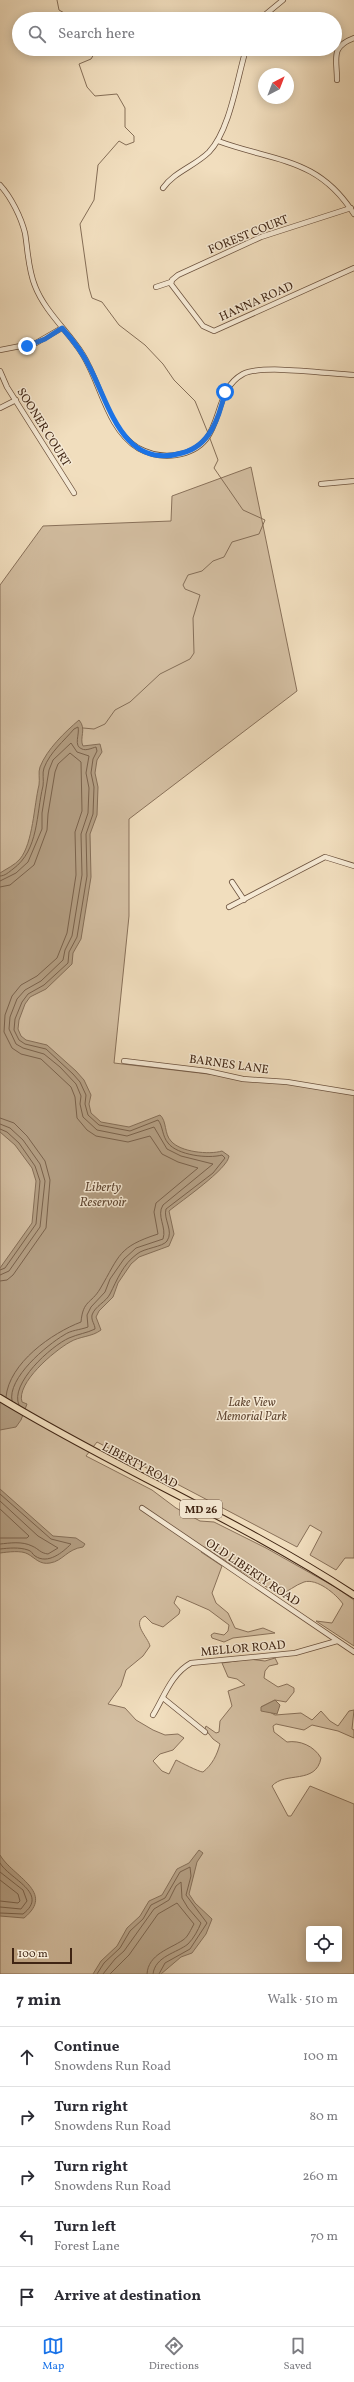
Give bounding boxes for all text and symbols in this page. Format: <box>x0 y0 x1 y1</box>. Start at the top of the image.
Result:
search box <box>12 12 342 56</box>
icon: search <box>26 23 48 45</box>
text: Search here <box>58 24 135 45</box>
north arrow <box>258 68 294 104</box>
street label: FOREST COURT <box>206 212 291 258</box>
street label: HANNA ROAD <box>217 278 296 325</box>
route end <box>18 337 36 355</box>
route start <box>216 383 234 401</box>
street label: SOONER COURT <box>13 385 74 470</box>
street label: BARNES LANE <box>188 1051 270 1078</box>
water label: Liberty Reservoir <box>79 1179 127 1212</box>
park label: Lake View Memorial Park <box>216 1395 288 1425</box>
street label: LIBERTY ROAD <box>99 1439 180 1493</box>
road number: MD 26 <box>180 1500 222 1518</box>
street label: OLD LIBERTY ROAD <box>202 1535 303 1610</box>
street label: MELLOR ROAD <box>200 1637 286 1661</box>
map controls <box>306 1926 342 1962</box>
button: locate <box>306 1926 342 1962</box>
scale bar <box>12 1946 72 1965</box>
text: 100 m <box>18 1947 48 1962</box>
text: 7 min <box>16 1989 61 2012</box>
text: Walk · 510 m <box>267 1991 338 2009</box>
text: Continue <box>54 2037 119 2058</box>
icon: ahead <box>16 2046 38 2068</box>
text: 100 m <box>303 2048 338 2066</box>
text: Snowdens Run Road <box>54 2058 171 2076</box>
text: Turn right <box>54 2097 128 2118</box>
icon: right <box>16 2106 38 2128</box>
text: 80 m <box>309 2108 338 2126</box>
text: Snowdens Run Road <box>54 2118 171 2136</box>
text: Turn right <box>54 2157 128 2178</box>
icon: right <box>16 2166 38 2188</box>
text: 260 m <box>303 2168 338 2186</box>
text: Snowdens Run Road <box>54 2178 171 2196</box>
text: Turn left <box>54 2217 116 2238</box>
icon: left <box>16 2226 38 2248</box>
text: 70 m <box>310 2228 338 2246</box>
text: Forest Lane <box>54 2238 120 2256</box>
icon: arrive <box>16 2286 38 2308</box>
text: Arrive at destination <box>54 2286 201 2307</box>
tab: Map <box>42 2335 64 2374</box>
tab: Directions <box>149 2335 199 2374</box>
tab: Saved <box>283 2335 312 2374</box>

